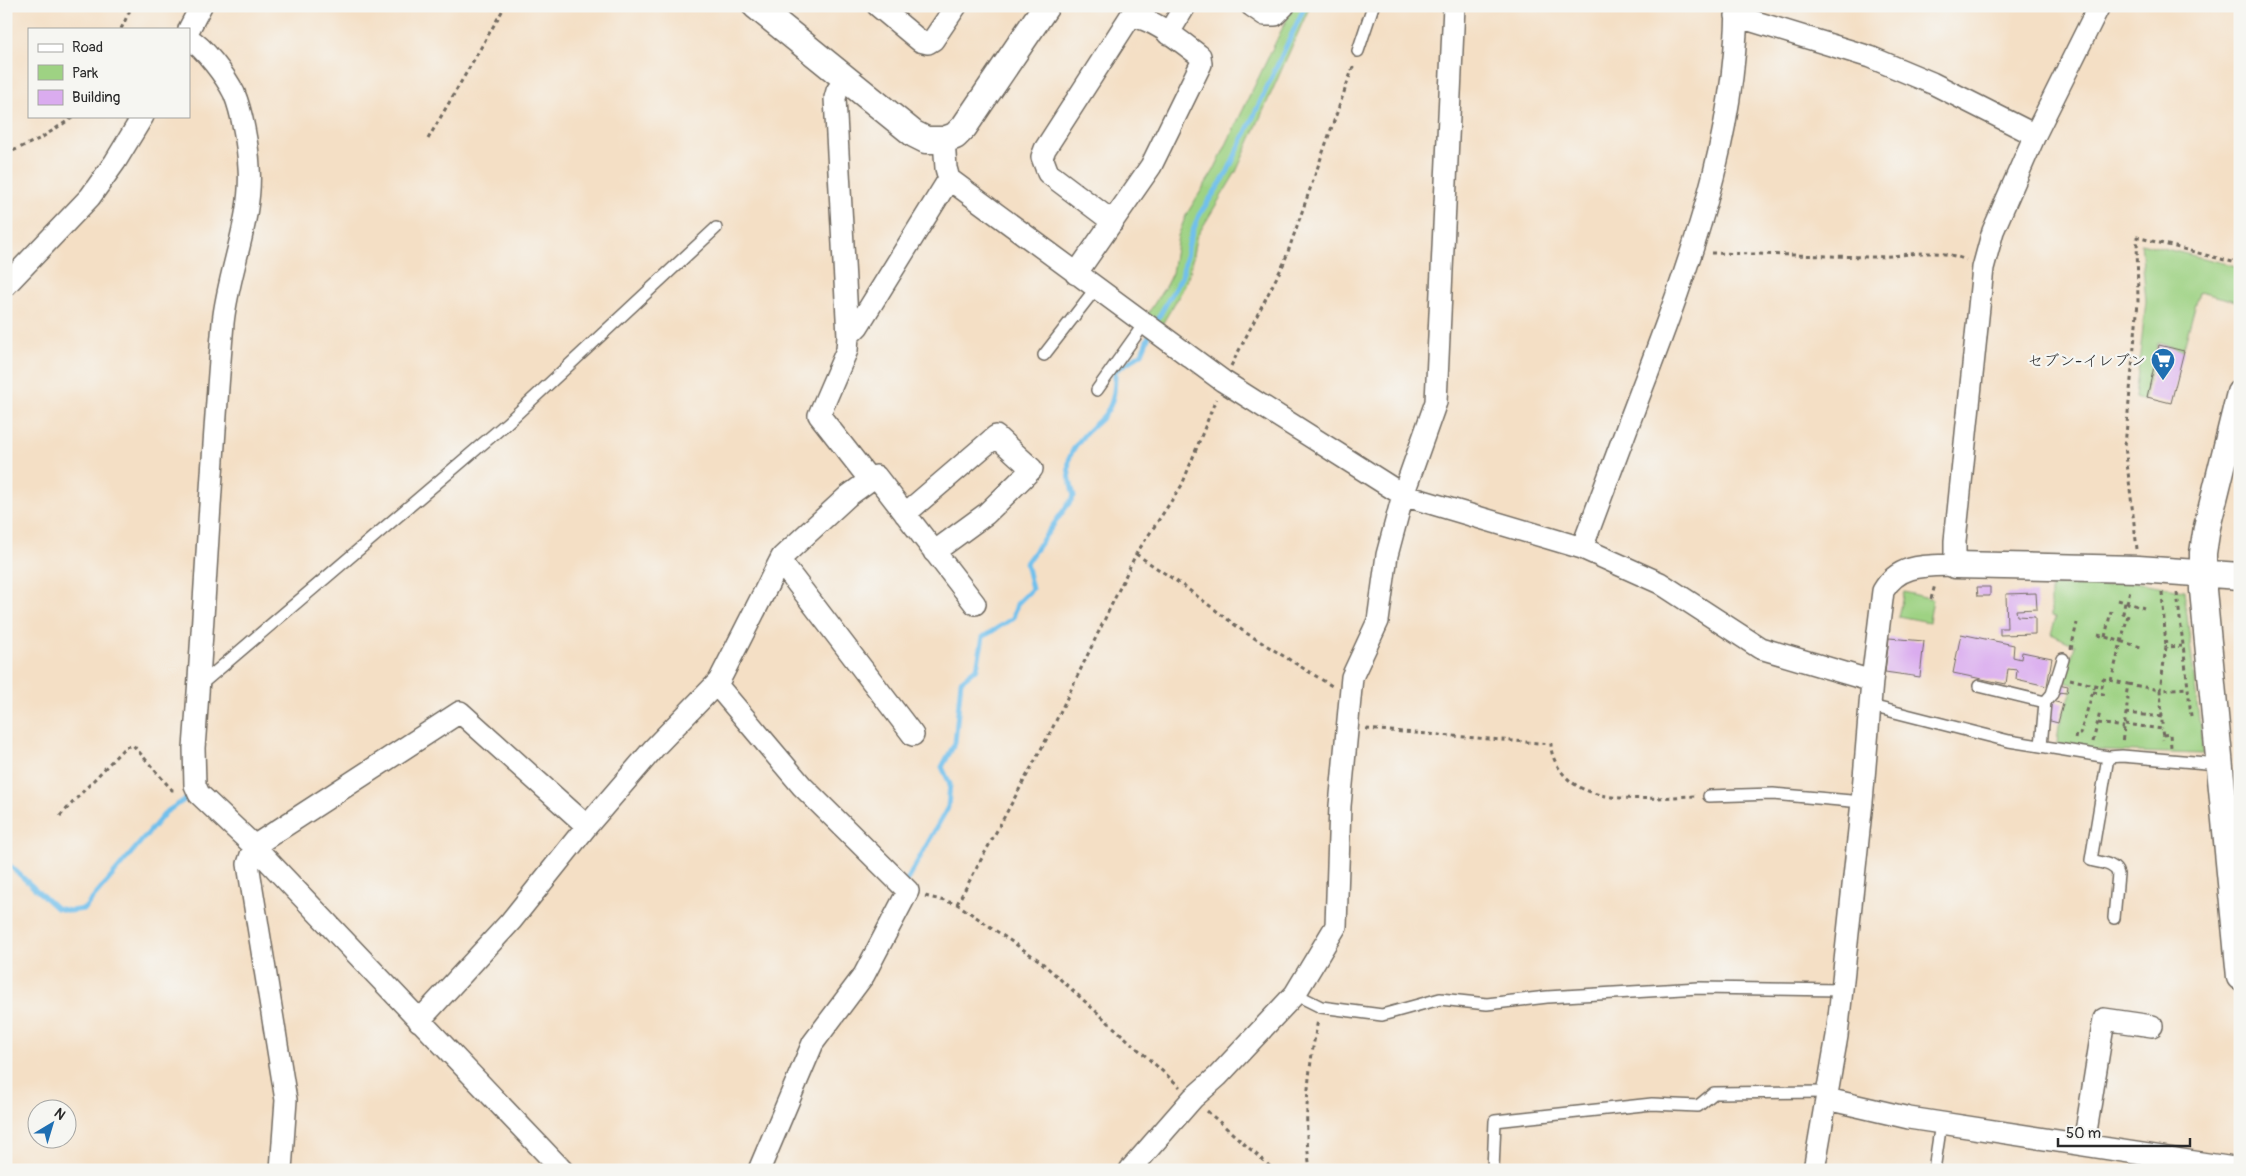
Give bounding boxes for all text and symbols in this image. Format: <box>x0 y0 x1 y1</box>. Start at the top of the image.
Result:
legend <box>28 28 190 118</box>
text: Road <box>72 38 103 57</box>
text: Park <box>72 64 99 83</box>
text: Building <box>72 88 120 107</box>
supermarket icon: セブン-イレブン <box>2150 347 2176 381</box>
place label: セブン-イレブン <box>2027 351 2146 371</box>
north arrow <box>28 1098 78 1148</box>
text: N <box>51 1105 69 1124</box>
scale bar <box>2058 1116 2191 1148</box>
text: 50 m <box>2066 1124 2101 1143</box>

